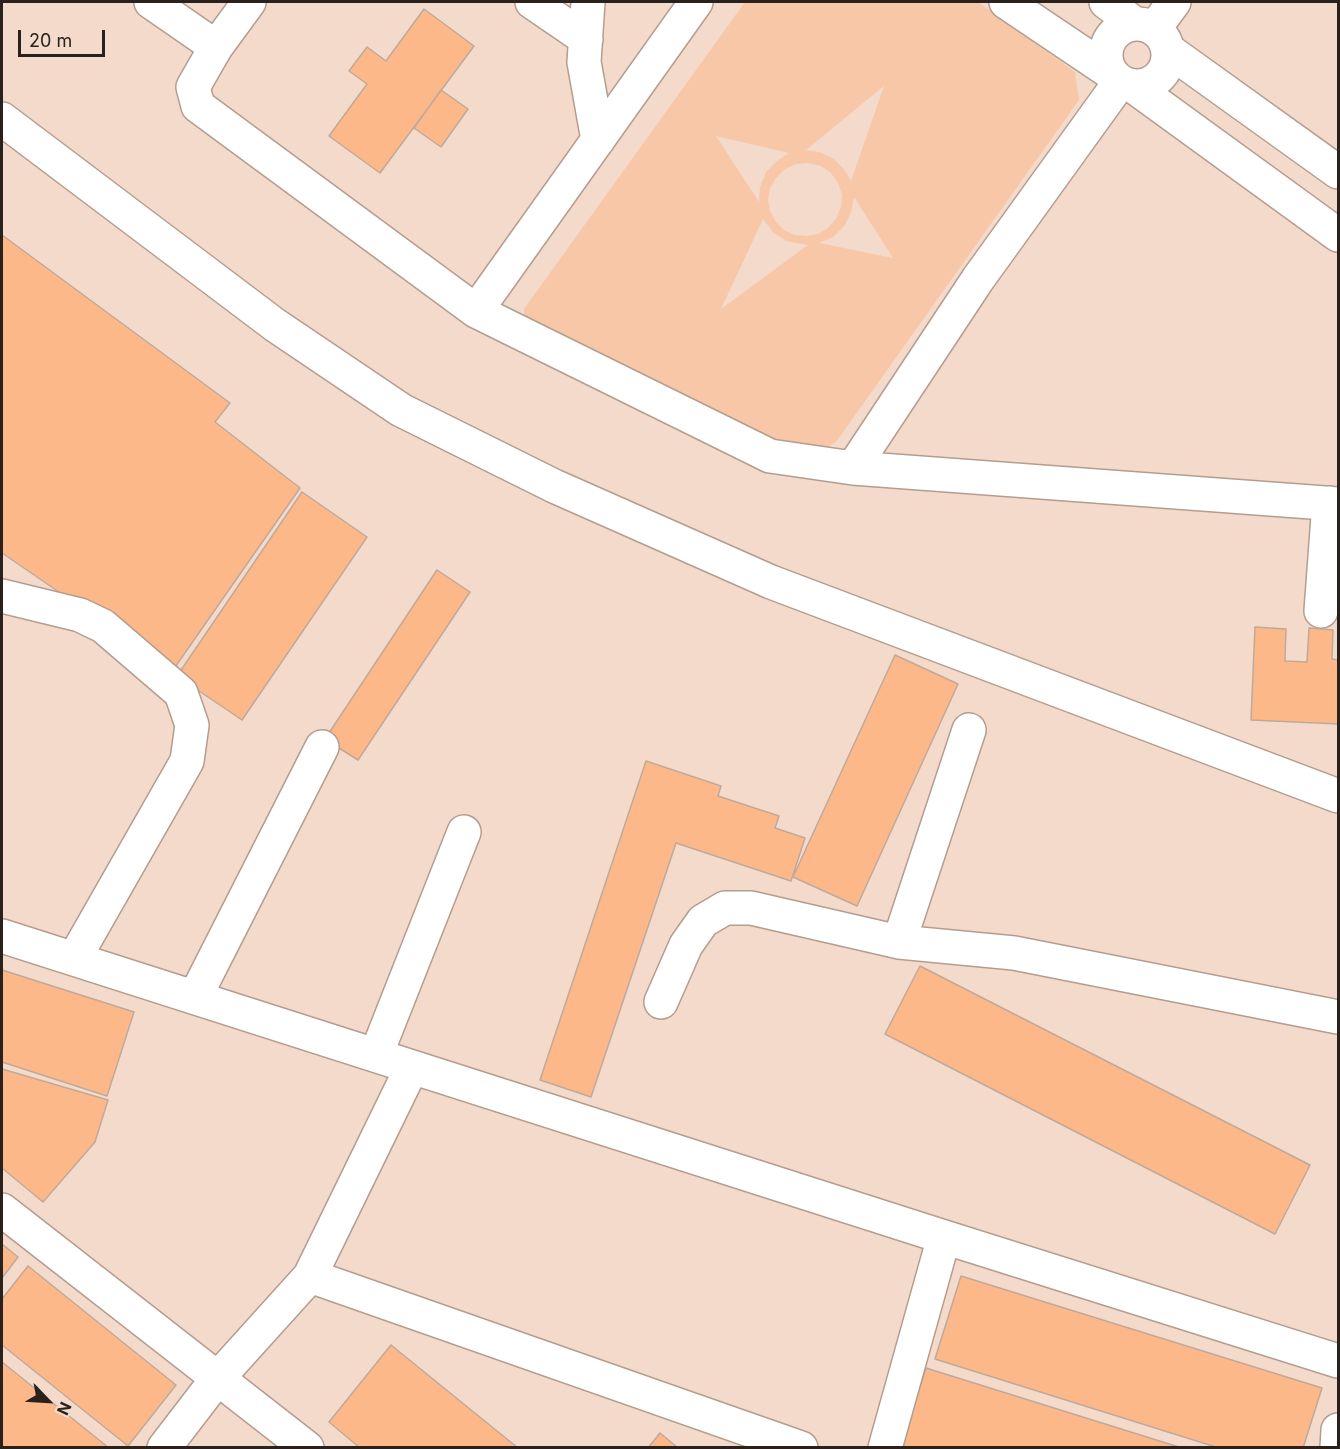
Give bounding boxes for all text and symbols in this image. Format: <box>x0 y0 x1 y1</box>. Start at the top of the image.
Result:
scale bar <box>21 18 108 56</box>
text: 20 m <box>29 30 72 51</box>
north arrow <box>18 1371 78 1431</box>
text: N <box>53 1399 76 1418</box>

